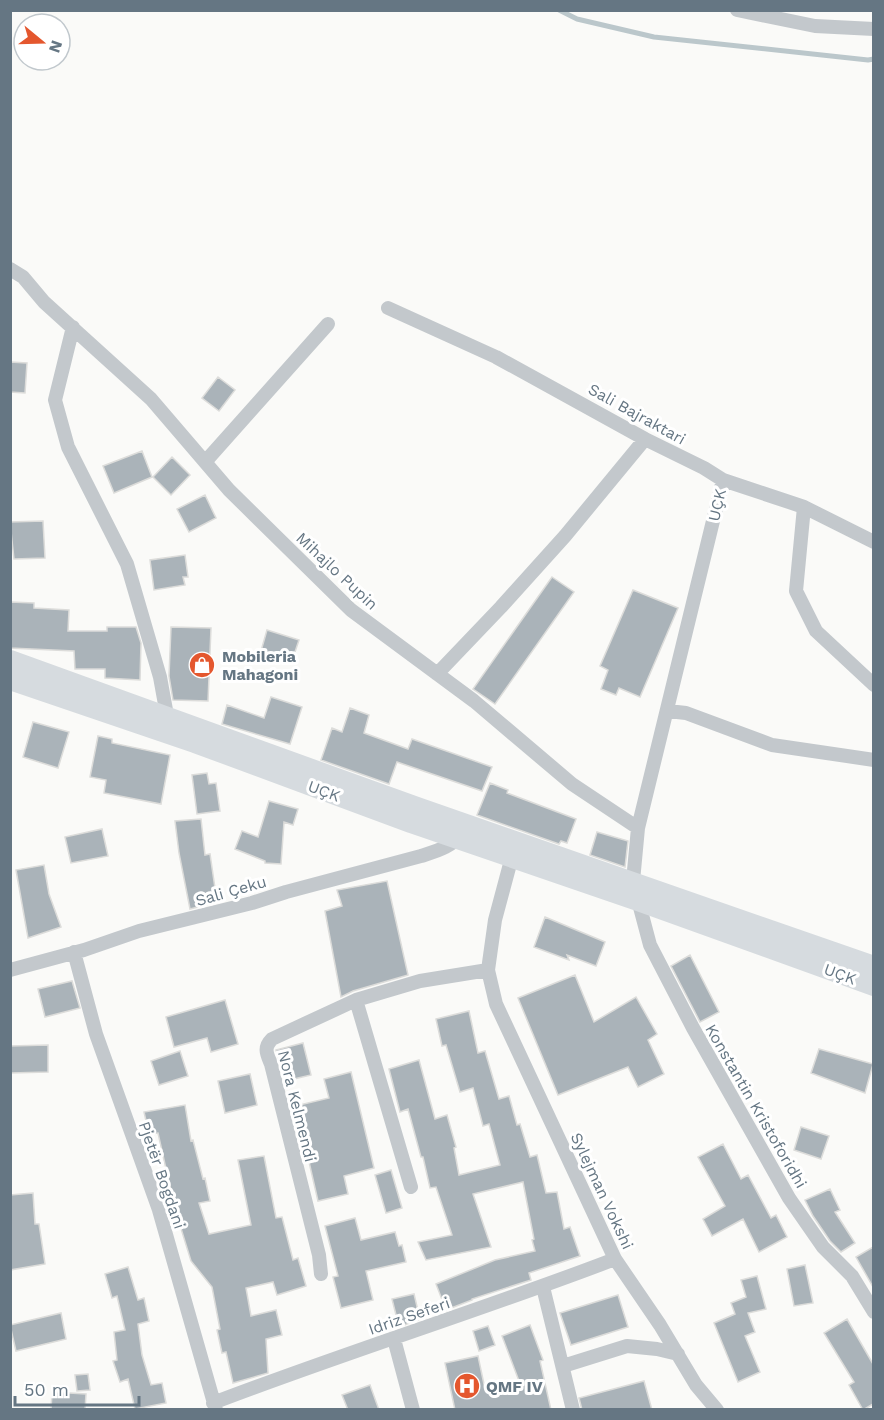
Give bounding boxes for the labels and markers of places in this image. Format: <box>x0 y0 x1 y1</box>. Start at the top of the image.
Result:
place label: Mobileria Mahagoni <box>222 647 298 684</box>
shop icon: Mobileria Mahagoni <box>187 650 217 680</box>
hospital icon: QMF IV <box>452 1371 482 1401</box>
place label: QMF IV <box>486 1377 543 1396</box>

